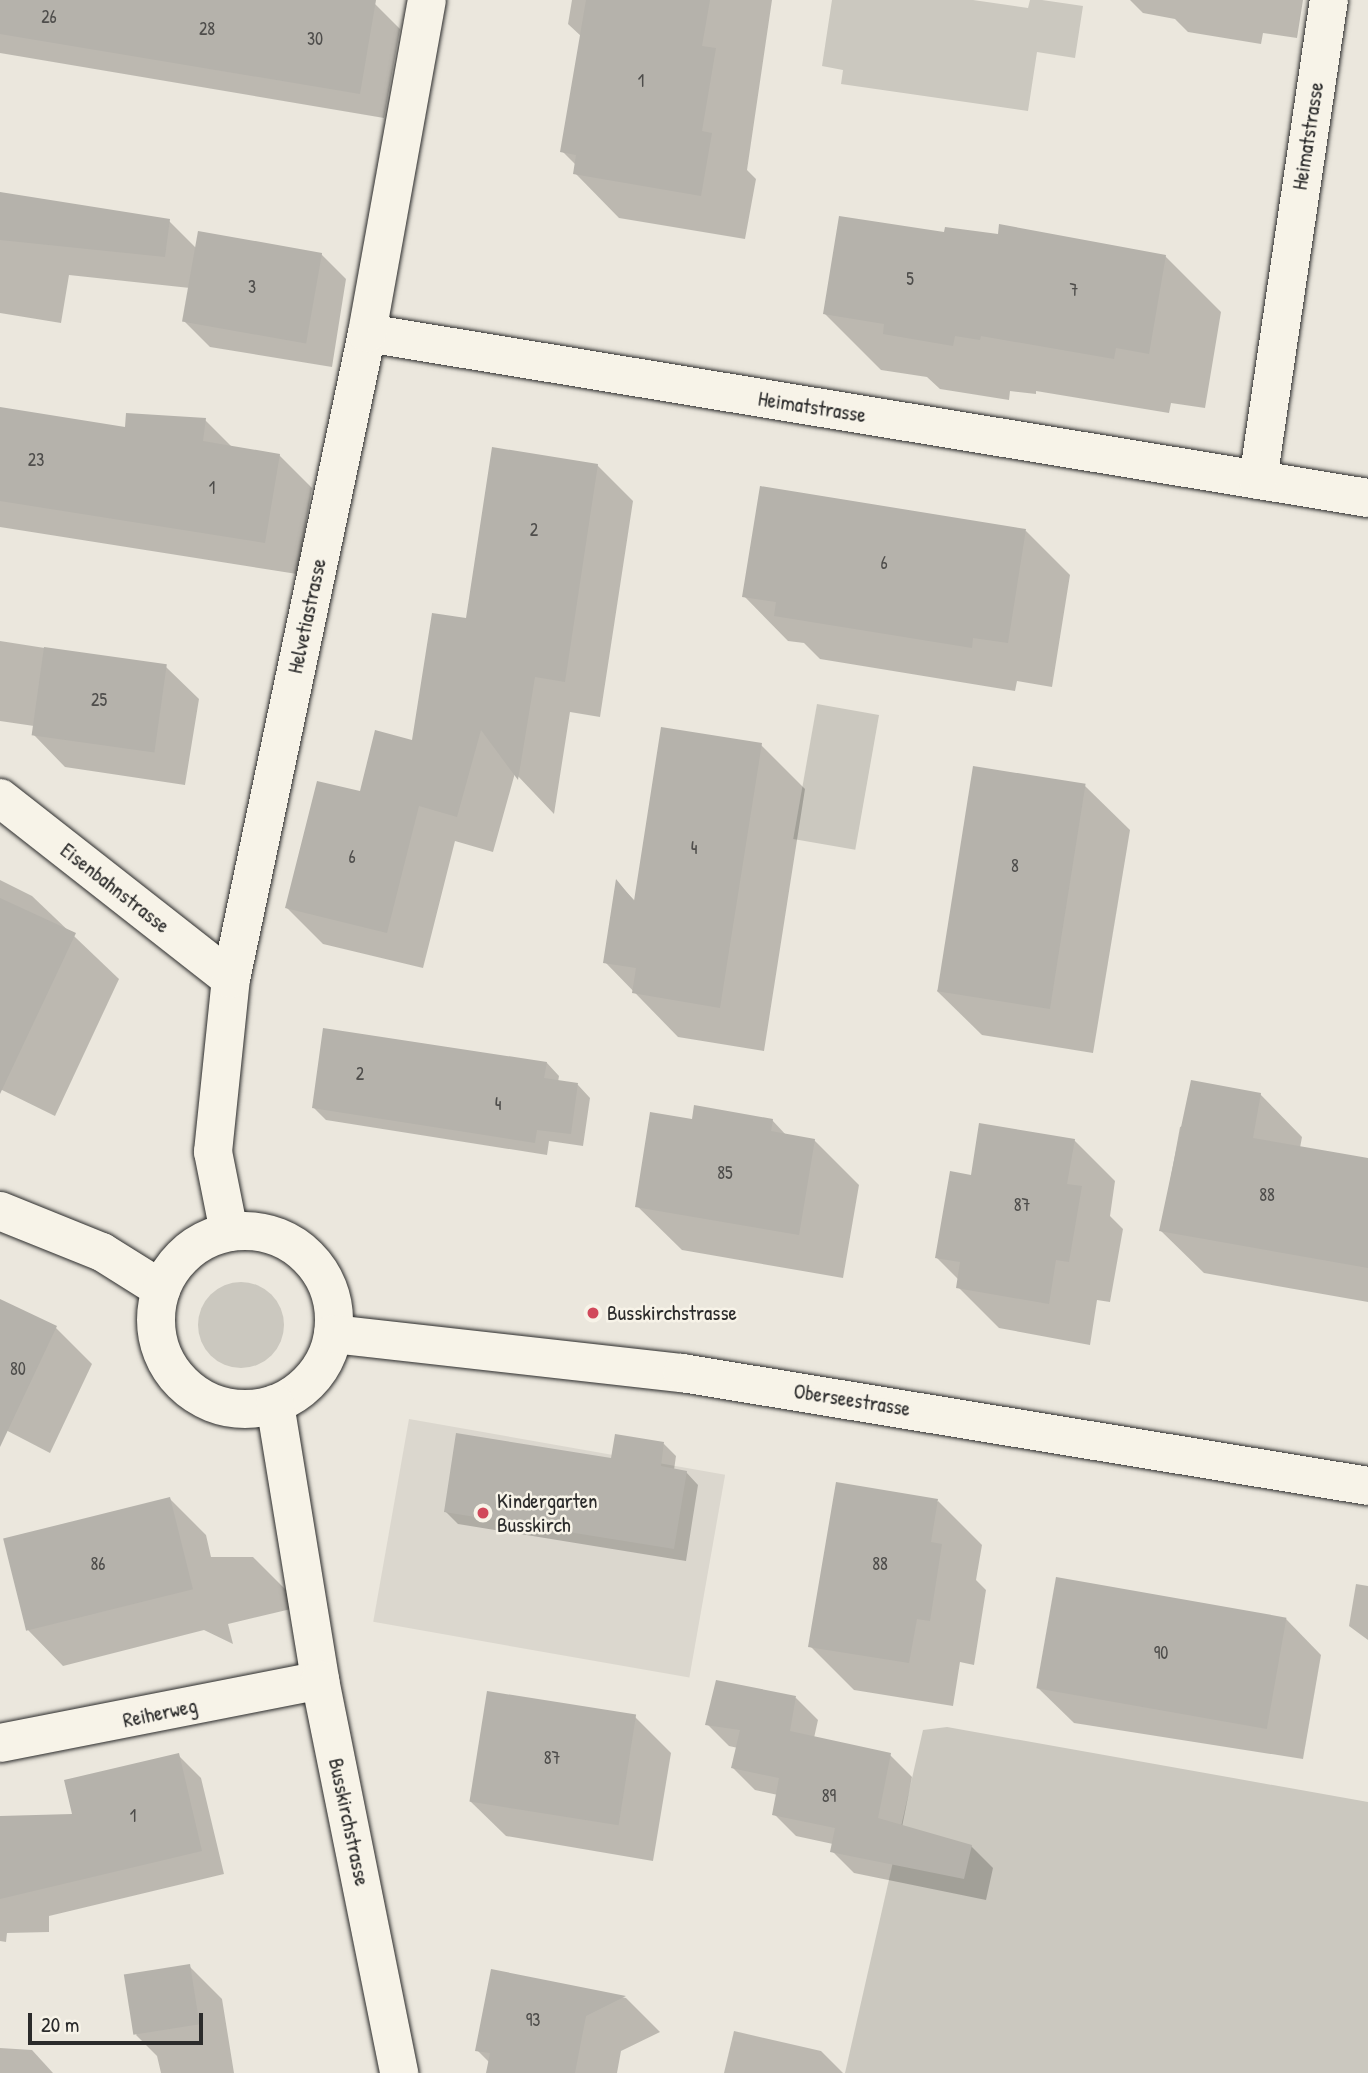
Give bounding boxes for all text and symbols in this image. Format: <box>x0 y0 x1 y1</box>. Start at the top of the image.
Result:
house number: 26 <box>41 6 57 28</box>
house number: 28 <box>199 18 215 40</box>
house number: 30 <box>307 28 323 50</box>
house number: 1 <box>638 70 644 92</box>
street label: Heimatstrasse <box>1287 80 1329 192</box>
house number: 5 <box>906 268 914 290</box>
house number: 3 <box>248 276 256 298</box>
house number: 7 <box>1070 279 1078 301</box>
street label: Heimatstrasse <box>756 386 868 428</box>
house number: 23 <box>28 449 44 471</box>
house number: 1 <box>209 477 215 499</box>
house number: 2 <box>530 519 538 541</box>
house number: 6 <box>880 552 888 574</box>
street label: Helvetiastrasse <box>283 556 331 676</box>
house number: 25 <box>91 689 107 711</box>
house number: 4 <box>691 837 697 859</box>
street label: Eisenbahnstrasse <box>56 838 174 938</box>
house number: 6 <box>348 846 356 868</box>
house number: 8 <box>1011 855 1019 877</box>
house number: 2 <box>356 1063 364 1085</box>
house number: 4 <box>495 1093 501 1115</box>
house number: 85 <box>717 1162 733 1184</box>
house number: 88 <box>1259 1184 1275 1206</box>
house number: 87 <box>1014 1194 1030 1216</box>
place label: Busskirchstrasse <box>607 1300 737 1326</box>
marker: Busskirchstrasse <box>585 1305 601 1321</box>
house number: 80 <box>10 1358 26 1380</box>
street label: Oberseestrasse <box>792 1378 912 1422</box>
place label: Kindergarten Busskirch <box>497 1488 598 1538</box>
marker: Kindergarten Busskirch <box>475 1505 491 1521</box>
house number: 86 <box>91 1553 105 1575</box>
house number: 88 <box>872 1553 888 1575</box>
house number: 90 <box>1154 1642 1168 1664</box>
street label: Reiherweg <box>121 1693 199 1733</box>
house number: 87 <box>544 1747 560 1769</box>
street label: Busskirchstrasse <box>323 1756 375 1888</box>
house number: 89 <box>822 1785 836 1807</box>
house number: 1 <box>130 1805 136 1827</box>
scale bar <box>32 2000 206 2044</box>
house number: 93 <box>526 2009 540 2031</box>
text: 20 m <box>41 2010 79 2039</box>

